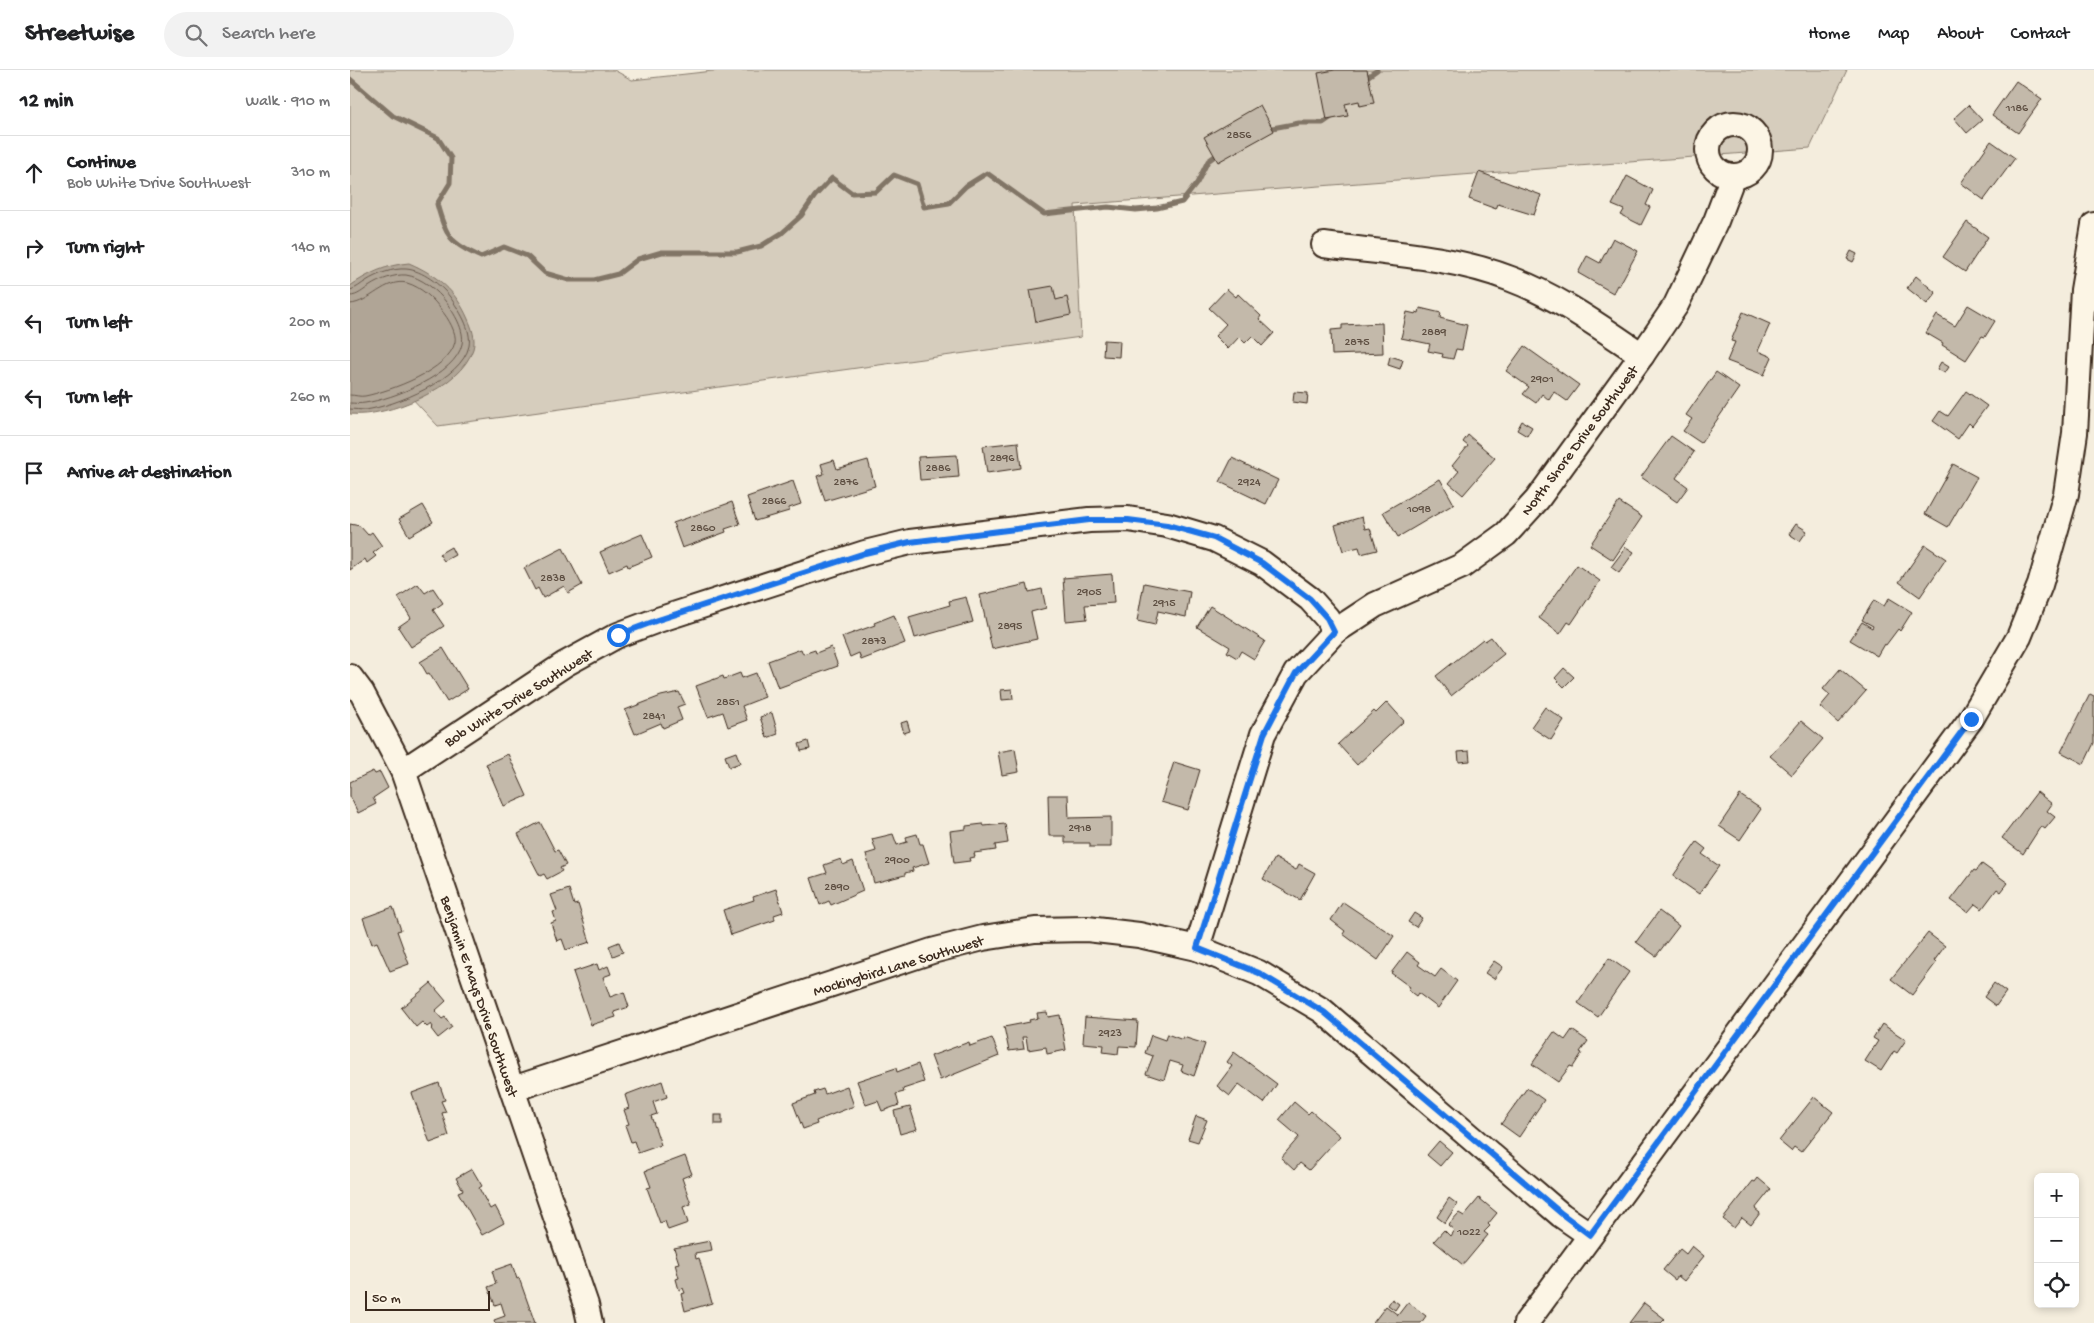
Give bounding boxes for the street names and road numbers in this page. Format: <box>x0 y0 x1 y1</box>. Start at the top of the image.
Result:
street label: North Shore Drive Southwest <box>1518 361 1644 520</box>
street label: Bob White Drive Southwest <box>441 645 598 752</box>
street label: Benjamin E Mays Drive Southwest <box>435 893 522 1101</box>
street label: Mockingbird Lane Southwest <box>811 932 988 1001</box>

